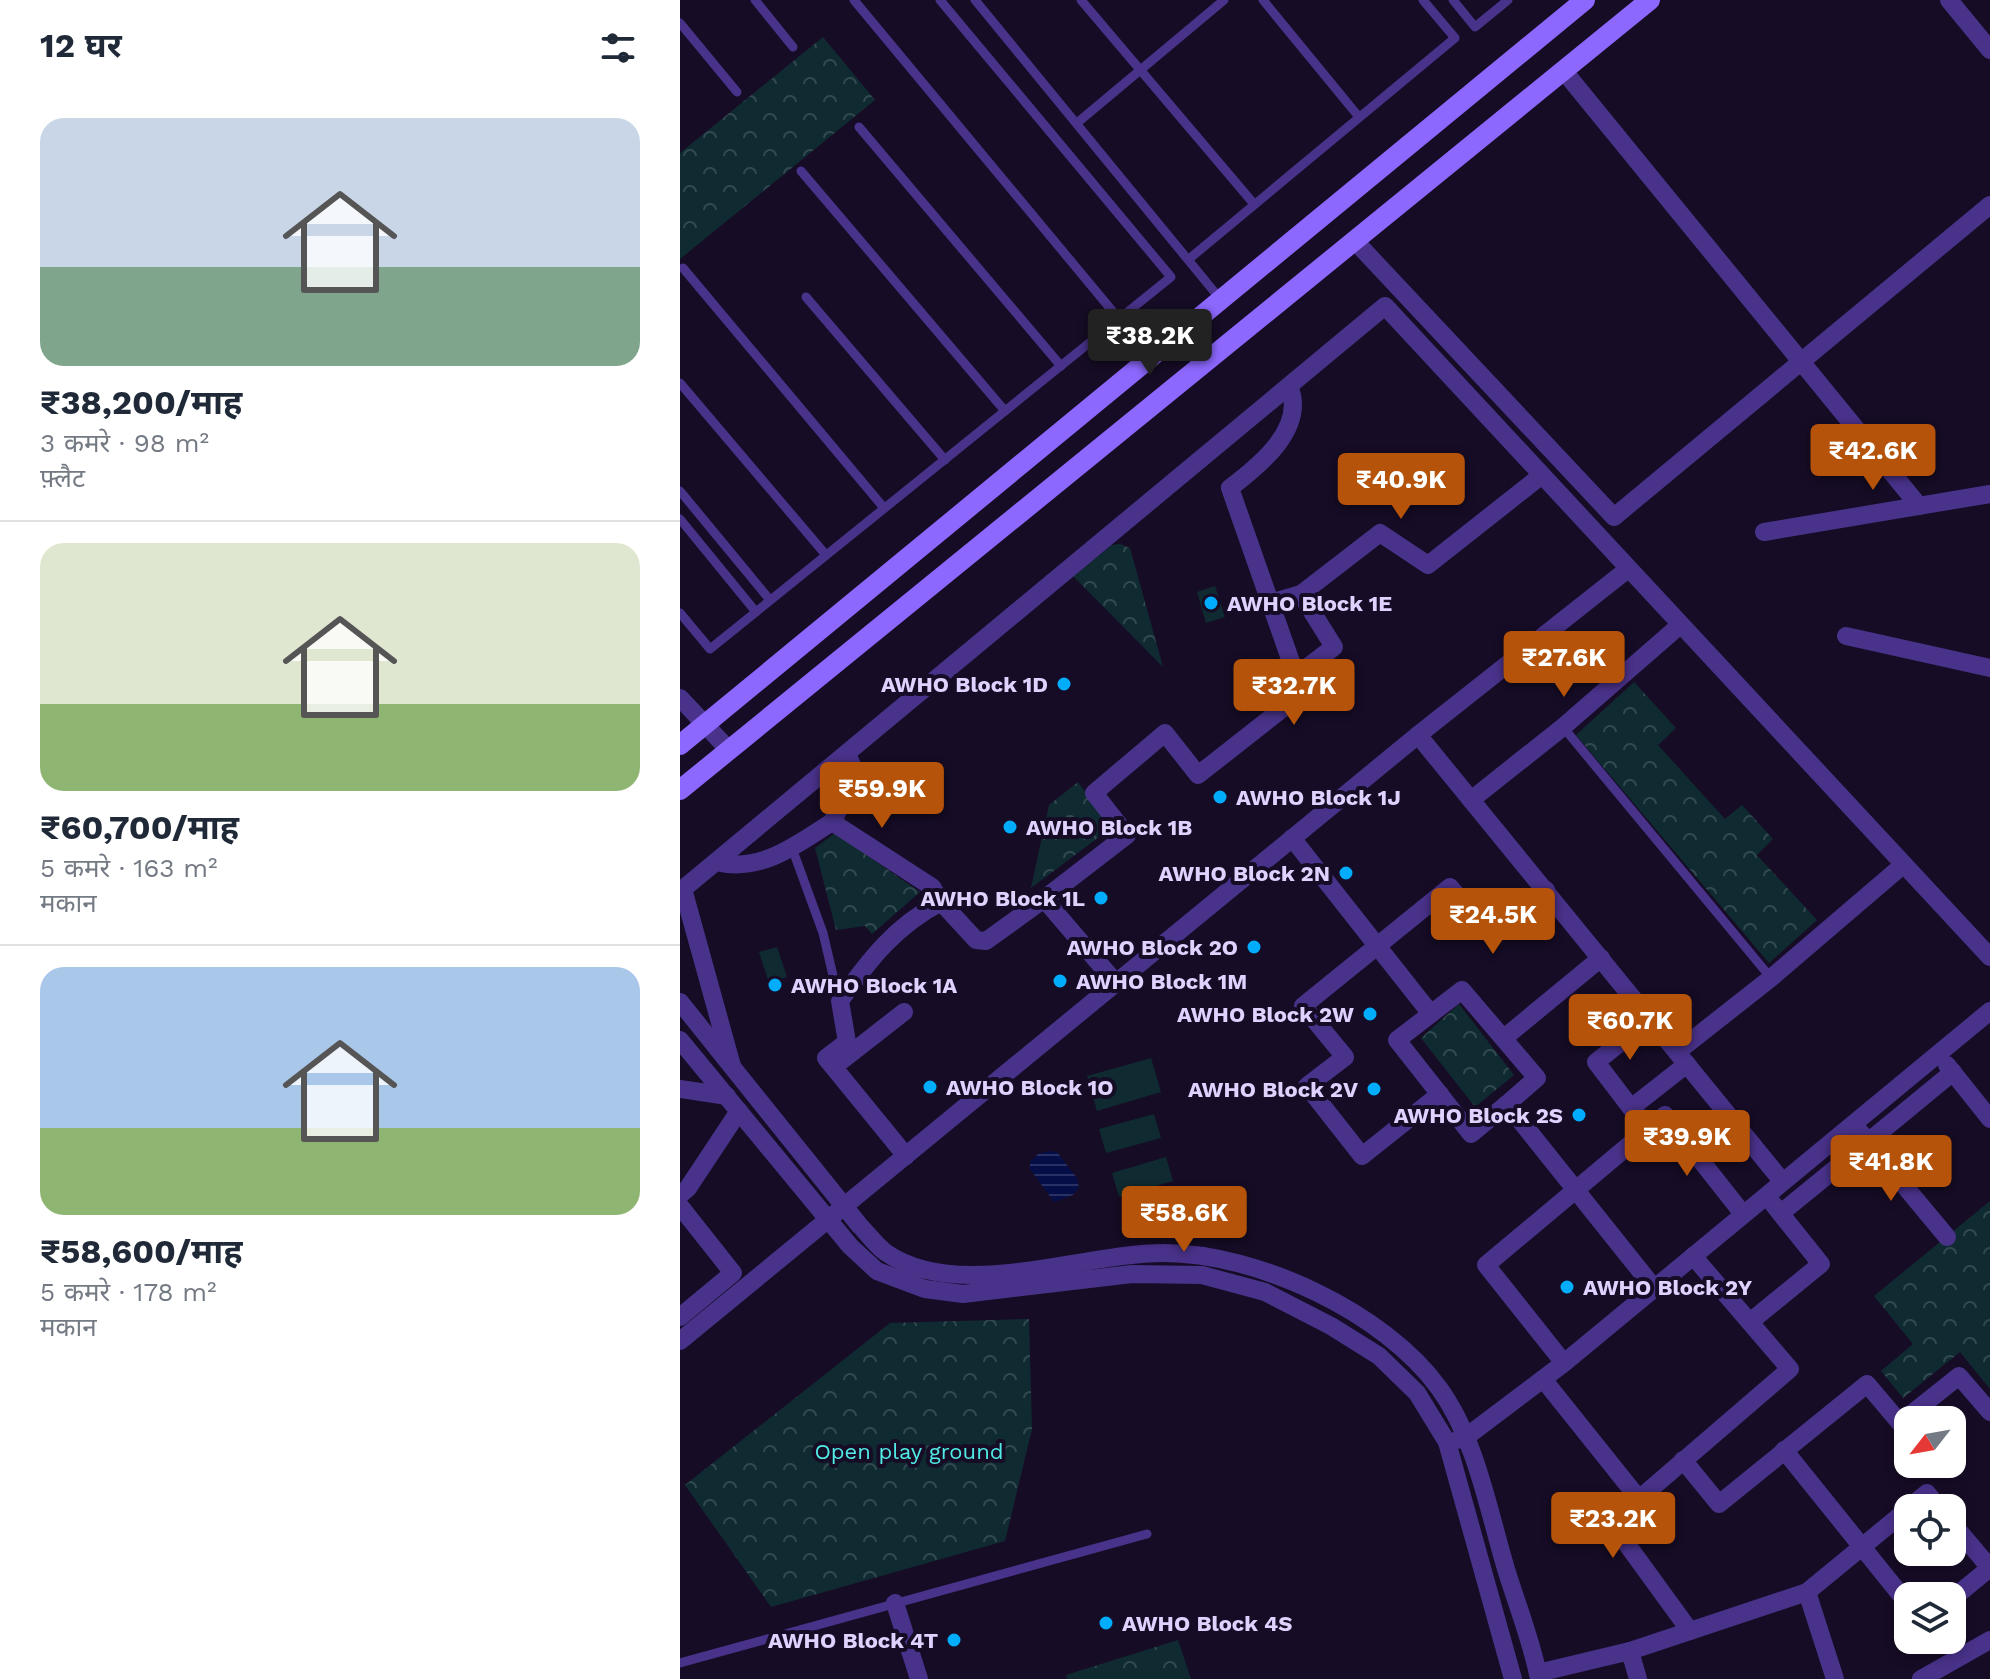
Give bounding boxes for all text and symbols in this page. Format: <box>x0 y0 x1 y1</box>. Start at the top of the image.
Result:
text: 12 घर <box>40 25 122 65</box>
icon: filters <box>596 26 640 70</box>
icon: home <box>268 170 412 314</box>
pin: ₹38.2K <box>1085 309 1215 377</box>
text: ₹38.2K <box>1106 320 1194 350</box>
text: ₹38,200/माह <box>40 382 242 422</box>
pin: ₹42.6K <box>1808 424 1938 492</box>
text: 3 कमरे · 98 m² <box>40 428 209 458</box>
text: ₹42.6K <box>1828 435 1918 465</box>
pin: ₹40.9K <box>1336 453 1466 521</box>
text: फ़्लैट <box>40 463 85 493</box>
text: ₹40.9K <box>1356 464 1446 494</box>
place label: AWHO Block 1E <box>1227 591 1392 616</box>
marker: AWHO Block 1E <box>1202 594 1220 612</box>
icon: home <box>268 595 412 739</box>
pin: ₹27.6K <box>1499 631 1629 699</box>
text: ₹27.6K <box>1522 642 1606 672</box>
pin: ₹32.7K <box>1229 659 1359 727</box>
text: ₹32.7K <box>1252 670 1336 700</box>
place label: AWHO Block 1D <box>881 672 1048 697</box>
marker: AWHO Block 1D <box>1055 675 1073 693</box>
pin: ₹59.9K <box>817 762 947 830</box>
text: ₹59.9K <box>838 773 926 803</box>
place label: AWHO Block 1J <box>1236 785 1401 810</box>
marker: AWHO Block 1J <box>1211 788 1229 806</box>
text: ₹60,700/माह <box>40 807 239 847</box>
place label: AWHO Block 1B <box>1026 815 1192 840</box>
marker: AWHO Block 1B <box>1001 818 1019 836</box>
text: 5 कमरे · 163 m² <box>40 853 217 883</box>
place label: AWHO Block 2N <box>1159 861 1330 886</box>
marker: AWHO Block 2N <box>1337 864 1355 882</box>
place label: AWHO Block 1L <box>920 886 1085 911</box>
text: मकान <box>40 888 97 918</box>
pin: ₹24.5K <box>1428 888 1558 956</box>
marker: AWHO Block 1L <box>1092 889 1110 907</box>
text: ₹24.5K <box>1449 899 1537 929</box>
place label: AWHO Block 2O <box>1067 935 1238 960</box>
marker: AWHO Block 2O <box>1245 938 1263 956</box>
place label: AWHO Block 1M <box>1076 969 1247 994</box>
marker: AWHO Block 1M <box>1051 972 1069 990</box>
place label: AWHO Block 1A <box>791 973 957 998</box>
marker: AWHO Block 1A <box>766 976 784 994</box>
pin: ₹60.7K <box>1565 994 1695 1062</box>
place label: AWHO Block 2W <box>1177 1002 1354 1027</box>
marker: AWHO Block 2W <box>1361 1005 1379 1023</box>
text: ₹60.7K <box>1587 1005 1673 1035</box>
icon: home <box>268 1019 412 1163</box>
place label: AWHO Block 1O <box>946 1075 1114 1100</box>
place label: AWHO Block 2V <box>1188 1077 1358 1102</box>
marker: AWHO Block 1O <box>921 1078 939 1096</box>
marker: AWHO Block 2V <box>1365 1080 1383 1098</box>
place label: AWHO Block 2S <box>1394 1103 1563 1128</box>
marker: AWHO Block 2S <box>1570 1106 1588 1124</box>
pin: ₹39.9K <box>1622 1110 1752 1178</box>
text: ₹39.9K <box>1643 1121 1731 1151</box>
pin: ₹41.8K <box>1826 1135 1956 1203</box>
text: ₹41.8K <box>1849 1146 1933 1176</box>
pin: ₹58.6K <box>1119 1186 1249 1254</box>
text: ₹58.6K <box>1140 1197 1228 1227</box>
text: ₹58,600/माह <box>40 1231 243 1271</box>
place label: AWHO Block 2Y <box>1583 1275 1753 1300</box>
text: 5 कमरे · 178 m² <box>40 1277 217 1307</box>
marker: AWHO Block 2Y <box>1558 1278 1576 1296</box>
text: मकान <box>40 1312 97 1342</box>
north arrow <box>1894 1406 1966 1478</box>
map controls <box>1894 1406 1966 1654</box>
park label: Open play ground <box>814 1439 1004 1464</box>
pin: ₹23.2K <box>1548 1492 1678 1560</box>
button: locate <box>1894 1494 1966 1566</box>
text: ₹23.2K <box>1569 1503 1657 1533</box>
button: layers <box>1894 1582 1966 1654</box>
place label: AWHO Block 4S <box>1122 1611 1292 1636</box>
marker: AWHO Block 4S <box>1097 1614 1115 1632</box>
place label: AWHO Block 4T <box>768 1628 938 1653</box>
marker: AWHO Block 4T <box>945 1631 963 1649</box>

